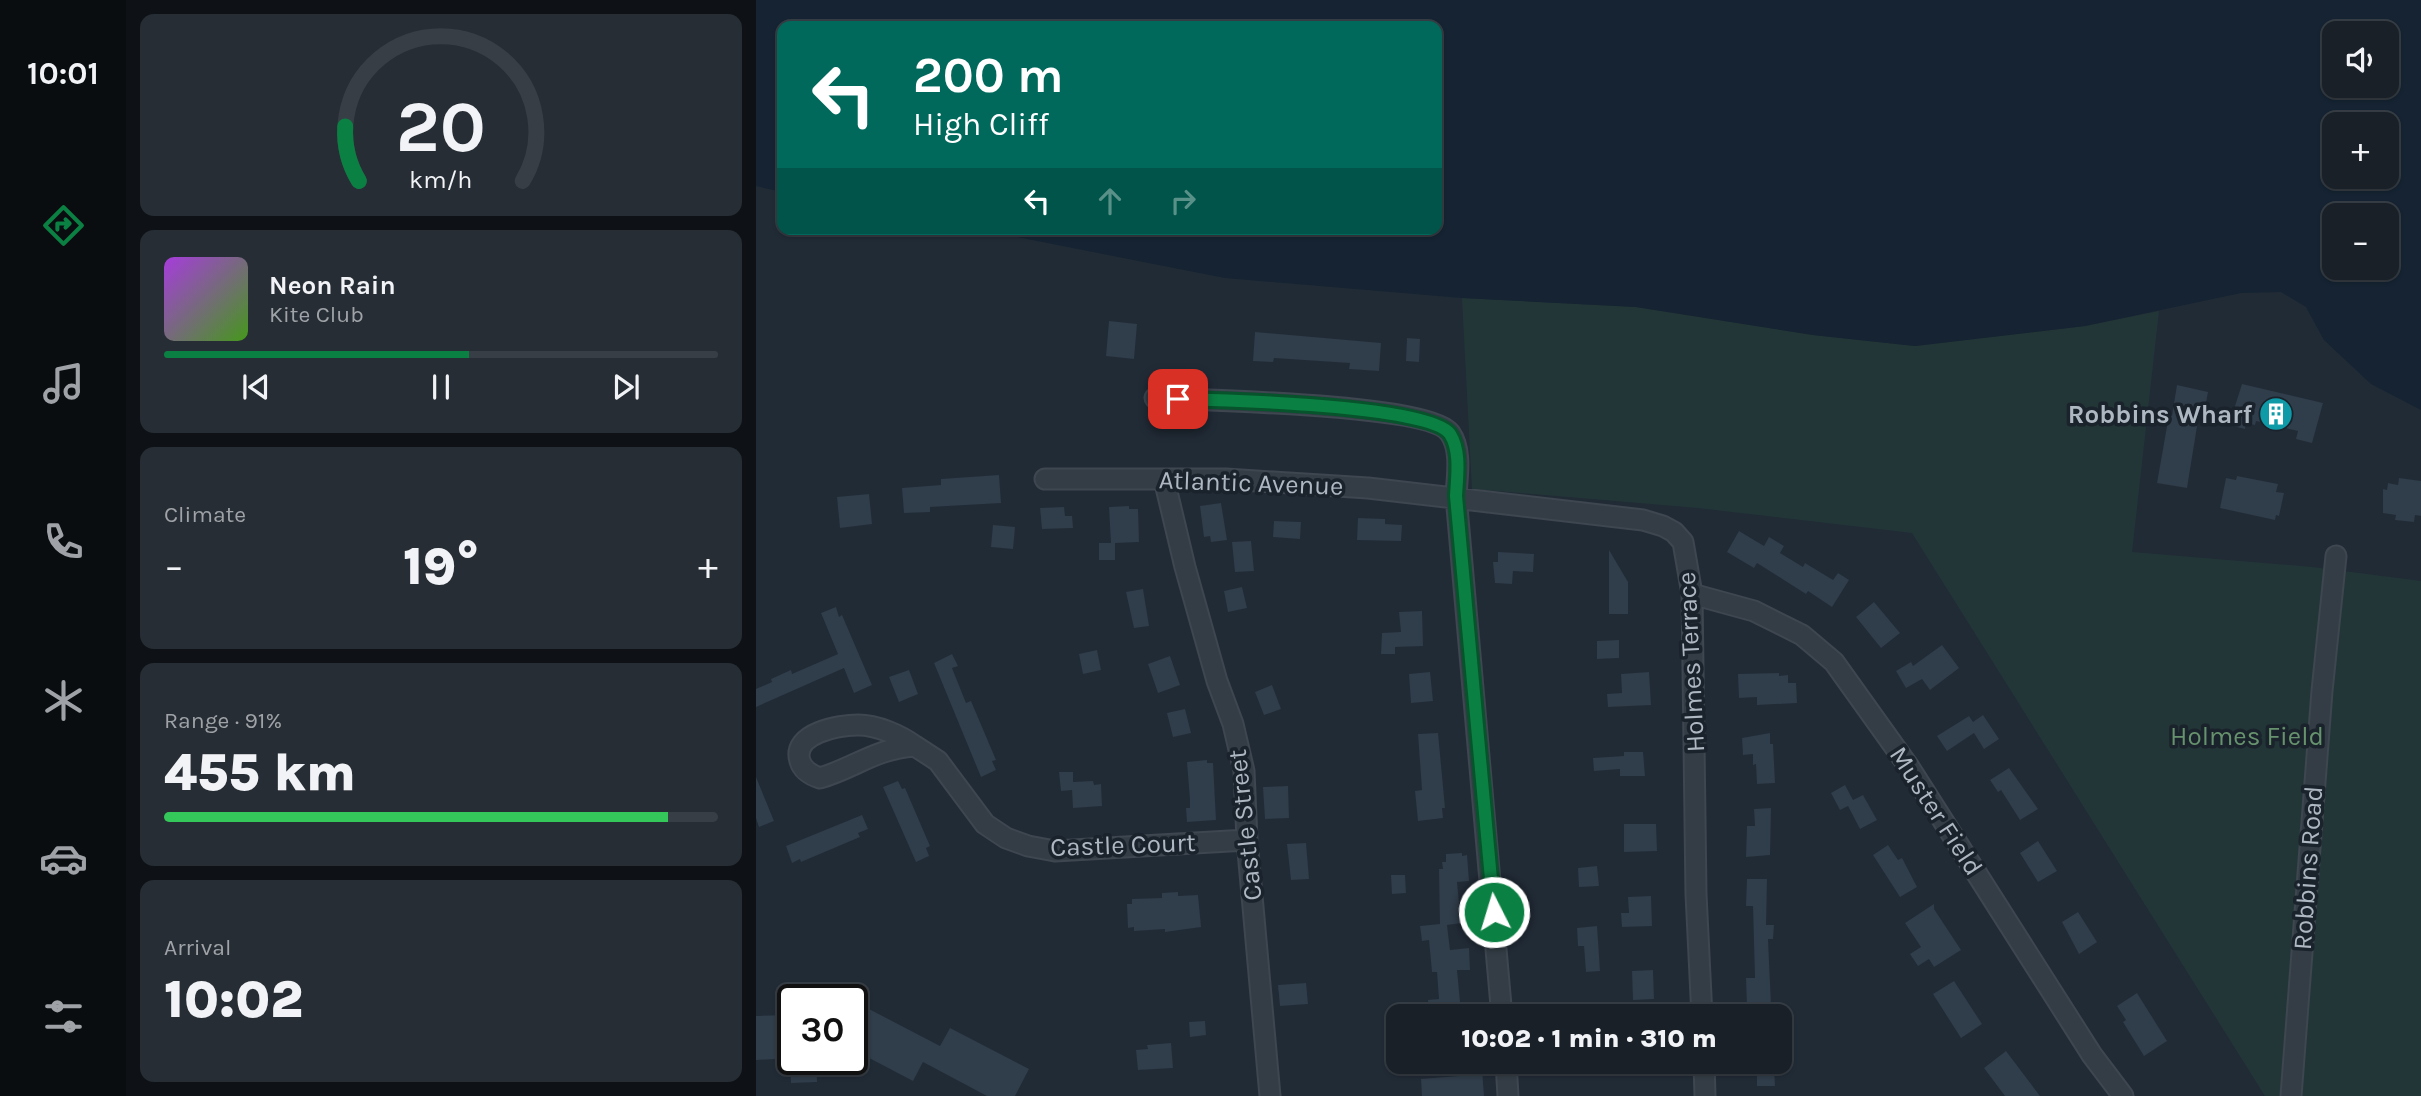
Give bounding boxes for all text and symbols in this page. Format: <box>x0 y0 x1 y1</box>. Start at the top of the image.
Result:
map controls <box>2322 21 2399 280</box>
button: sound <box>2322 21 2399 98</box>
text: 200 m <box>913 47 1064 104</box>
icon: left <box>798 49 889 140</box>
text: 10:01 <box>27 55 99 92</box>
text: 20 <box>396 85 486 170</box>
text: High Cliff <box>913 106 1049 143</box>
button: + <box>2322 112 2399 189</box>
text: km/h <box>409 165 473 194</box>
icon: left <box>1018 182 1056 220</box>
icon: ahead <box>1091 182 1129 220</box>
icon: right <box>1164 182 1202 220</box>
icon: directions <box>39 201 88 250</box>
button: − <box>2322 203 2399 280</box>
text: Neon Rain <box>269 270 396 301</box>
text: Kite Club <box>269 301 364 328</box>
icon: music <box>39 359 88 408</box>
icon: previous <box>237 368 275 406</box>
icon: pause <box>422 368 460 406</box>
icon: next <box>607 368 645 406</box>
pin <box>1148 369 1208 429</box>
icon: arrive <box>1159 380 1197 418</box>
building icon: Robbins Wharf <box>2257 395 2295 433</box>
place label: Robbins Wharf <box>2068 399 2252 430</box>
street label: Atlantic Avenue <box>1158 464 1344 502</box>
text: Climate <box>164 501 246 528</box>
icon: phone <box>39 517 88 566</box>
text: 19° <box>403 536 479 597</box>
text: − <box>164 544 184 589</box>
text: + <box>698 544 718 589</box>
street label: Holmes Terrace <box>1671 571 1711 753</box>
icon: climate <box>39 676 88 725</box>
text: Range · 91% <box>164 707 282 734</box>
park label: Holmes Field <box>2170 721 2324 752</box>
street label: Muster Field <box>1883 741 1989 881</box>
text: 455 km <box>164 742 356 803</box>
street label: Castle Street <box>1222 748 1268 902</box>
street label: Robbins Road <box>2287 785 2329 951</box>
street label: Castle Court <box>1050 827 1197 863</box>
icon: car <box>39 834 88 883</box>
position arrow <box>1457 875 1531 949</box>
text: Arrival <box>164 934 231 961</box>
text: 10:02 <box>164 969 303 1030</box>
speed limit sign: 30 <box>777 984 868 1075</box>
icon: filters <box>39 992 88 1041</box>
text: 10:02 · 1 min · 310 m <box>1461 1023 1717 1054</box>

